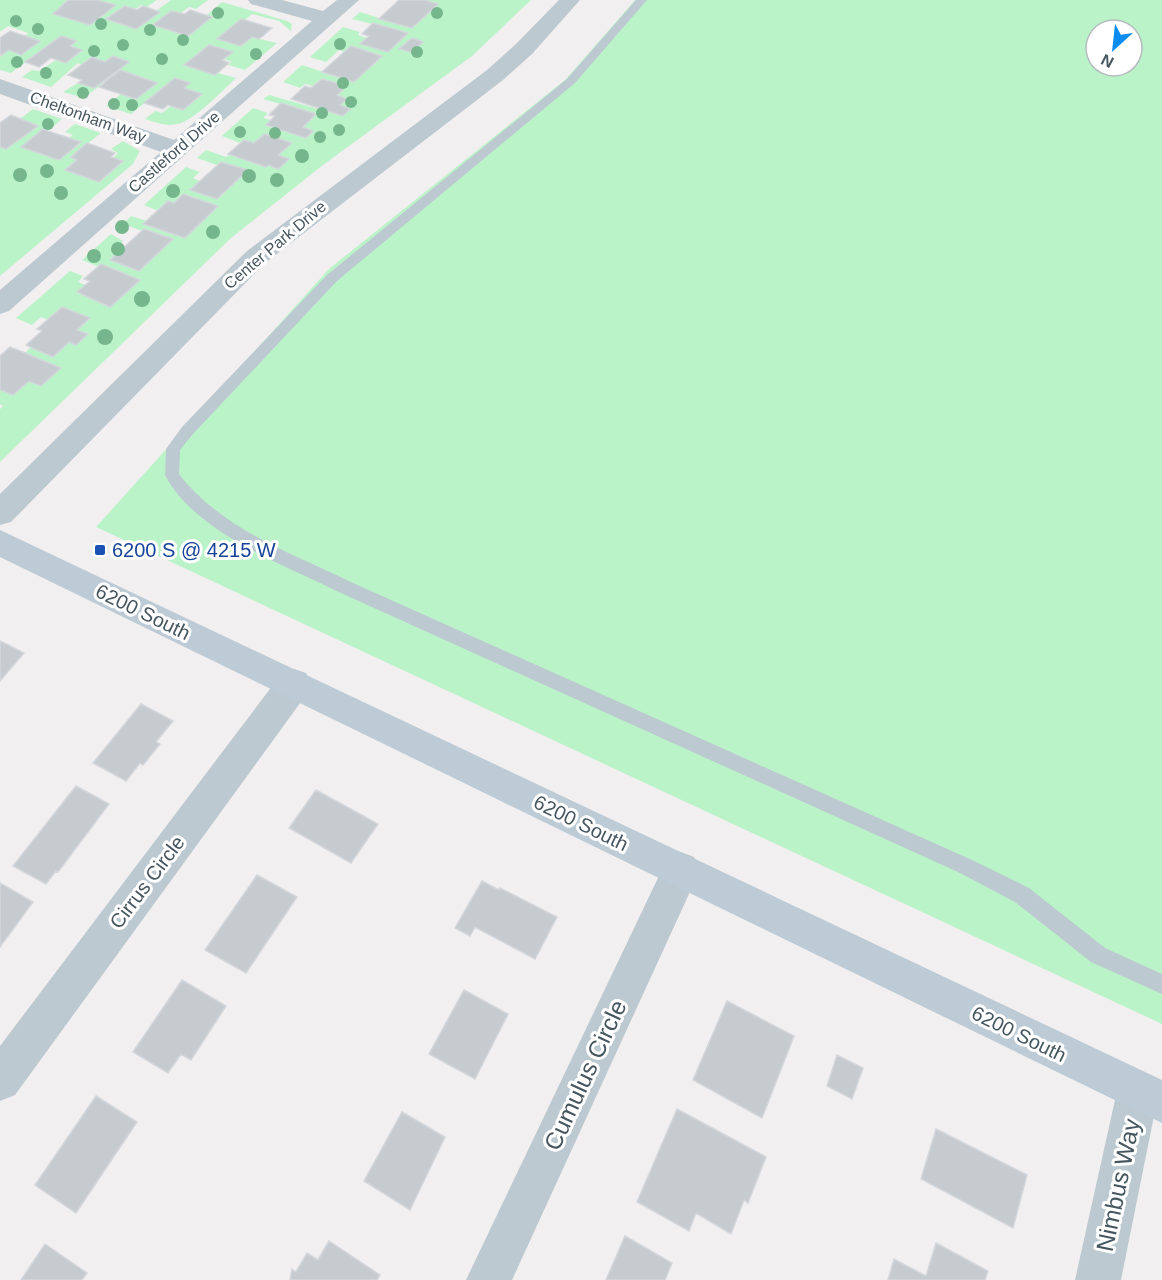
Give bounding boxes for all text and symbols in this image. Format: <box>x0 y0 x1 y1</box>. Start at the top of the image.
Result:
north arrow <box>1084 18 1144 78</box>
text: N <box>1098 51 1116 71</box>
street label: Cheltonham Way <box>28 88 148 146</box>
street label: Castleford Drive <box>125 108 223 196</box>
street label: Center Park Drive <box>221 198 329 292</box>
place label: 6200 S @ 4215 W <box>112 539 276 561</box>
marker: 6200 S @ 4215 W <box>93 543 107 557</box>
street label: 6200 South <box>92 580 194 644</box>
street label: 6200 South <box>530 791 632 855</box>
street label: Cirrus Circle <box>105 831 189 933</box>
street label: Cumulus Circle <box>538 996 632 1154</box>
street label: 6200 South <box>968 1002 1070 1066</box>
street label: Nimbus Way <box>1091 1116 1145 1254</box>

